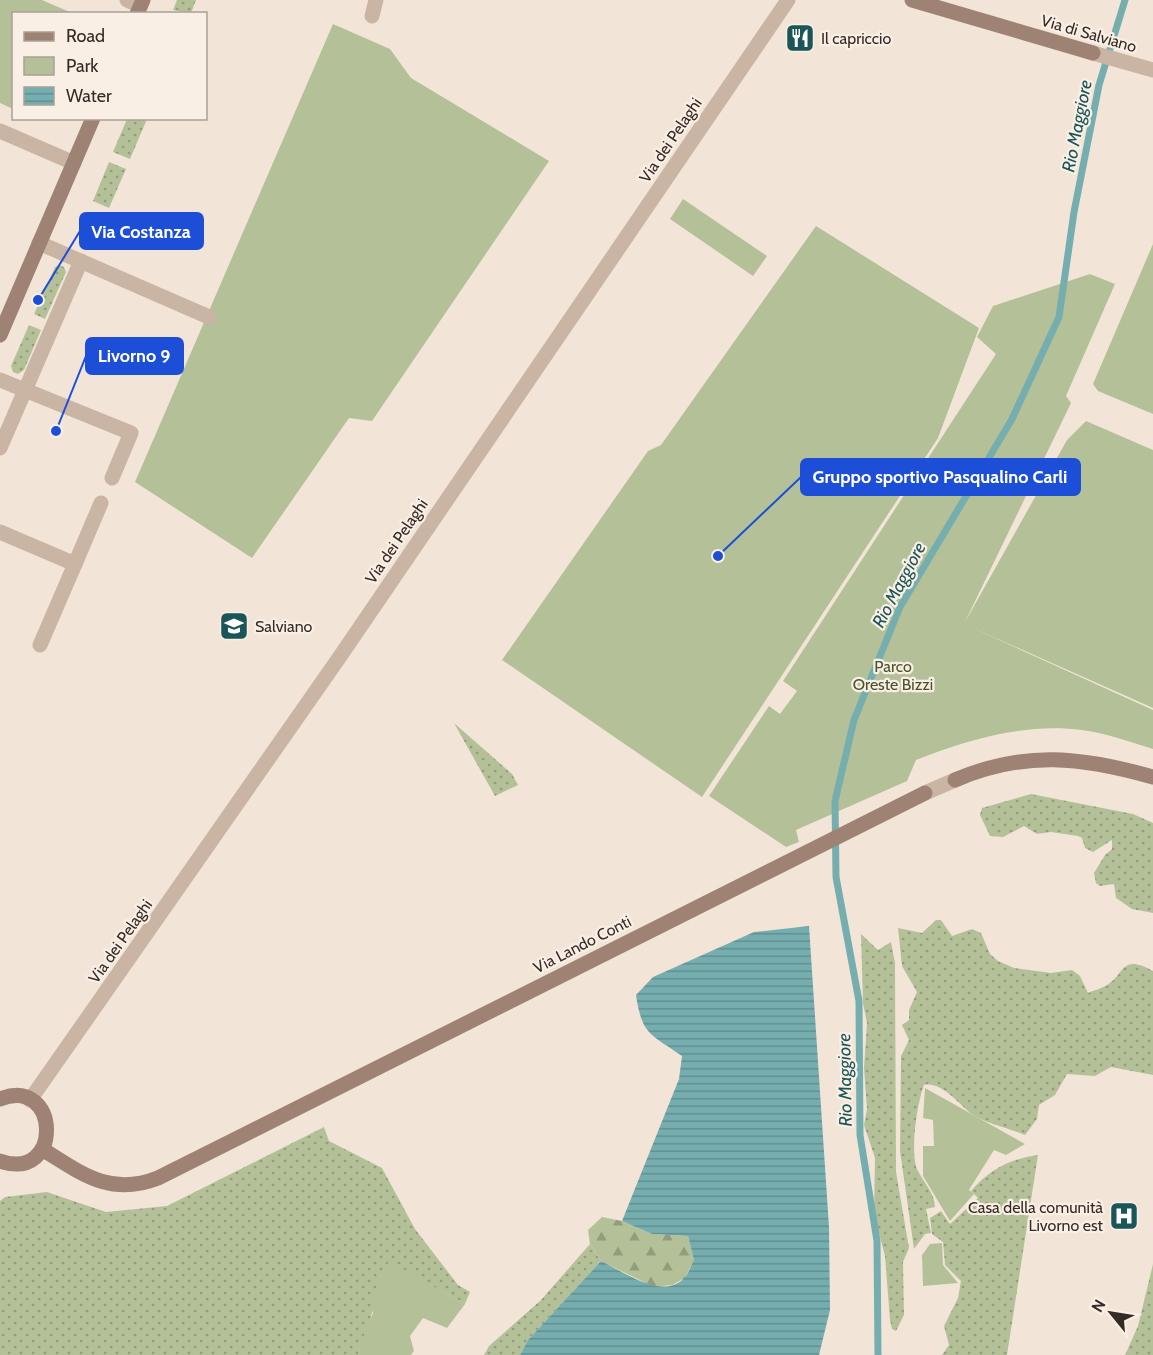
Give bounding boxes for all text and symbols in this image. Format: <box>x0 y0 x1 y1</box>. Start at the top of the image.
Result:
street label: Via di Salviano <box>1039 11 1139 56</box>
legend <box>12 12 207 120</box>
restaurant icon: Il capriccio <box>784 22 816 54</box>
text: Road <box>66 25 105 47</box>
place label: Il capriccio <box>821 29 891 48</box>
text: Park <box>66 55 99 77</box>
water label: Rio Maggiore <box>1057 78 1097 174</box>
text: Water <box>66 85 112 107</box>
street label: Via dei Pelaghi <box>635 94 706 186</box>
callout: Via Costanza <box>80 213 203 249</box>
text: Via Costanza <box>91 221 191 243</box>
callout: Livorno 9 <box>86 338 183 374</box>
text: Livorno 9 <box>98 345 170 367</box>
callout: Gruppo sportivo Pasqualino Carli <box>801 459 1080 495</box>
text: Gruppo sportivo Pasqualino Carli <box>813 466 1067 488</box>
street label: Via dei Pelaghi <box>361 495 432 587</box>
water label: Rio Maggiore <box>867 539 931 631</box>
school or university icon: Salviano <box>218 610 250 642</box>
place label: Salviano <box>255 617 313 636</box>
park label: Parco Oreste Bizzi <box>853 657 933 694</box>
street label: Via dei Pelaghi <box>85 896 156 987</box>
street label: Via Lando Conti <box>530 912 634 977</box>
water label: Rio Maggiore <box>833 1033 857 1127</box>
place label: Casa della comunità Livorno est <box>968 1198 1104 1235</box>
hospital icon: Casa della comunità Livorno est <box>1108 1200 1140 1232</box>
north arrow <box>1081 1283 1141 1343</box>
text: N <box>1087 1296 1109 1315</box>

